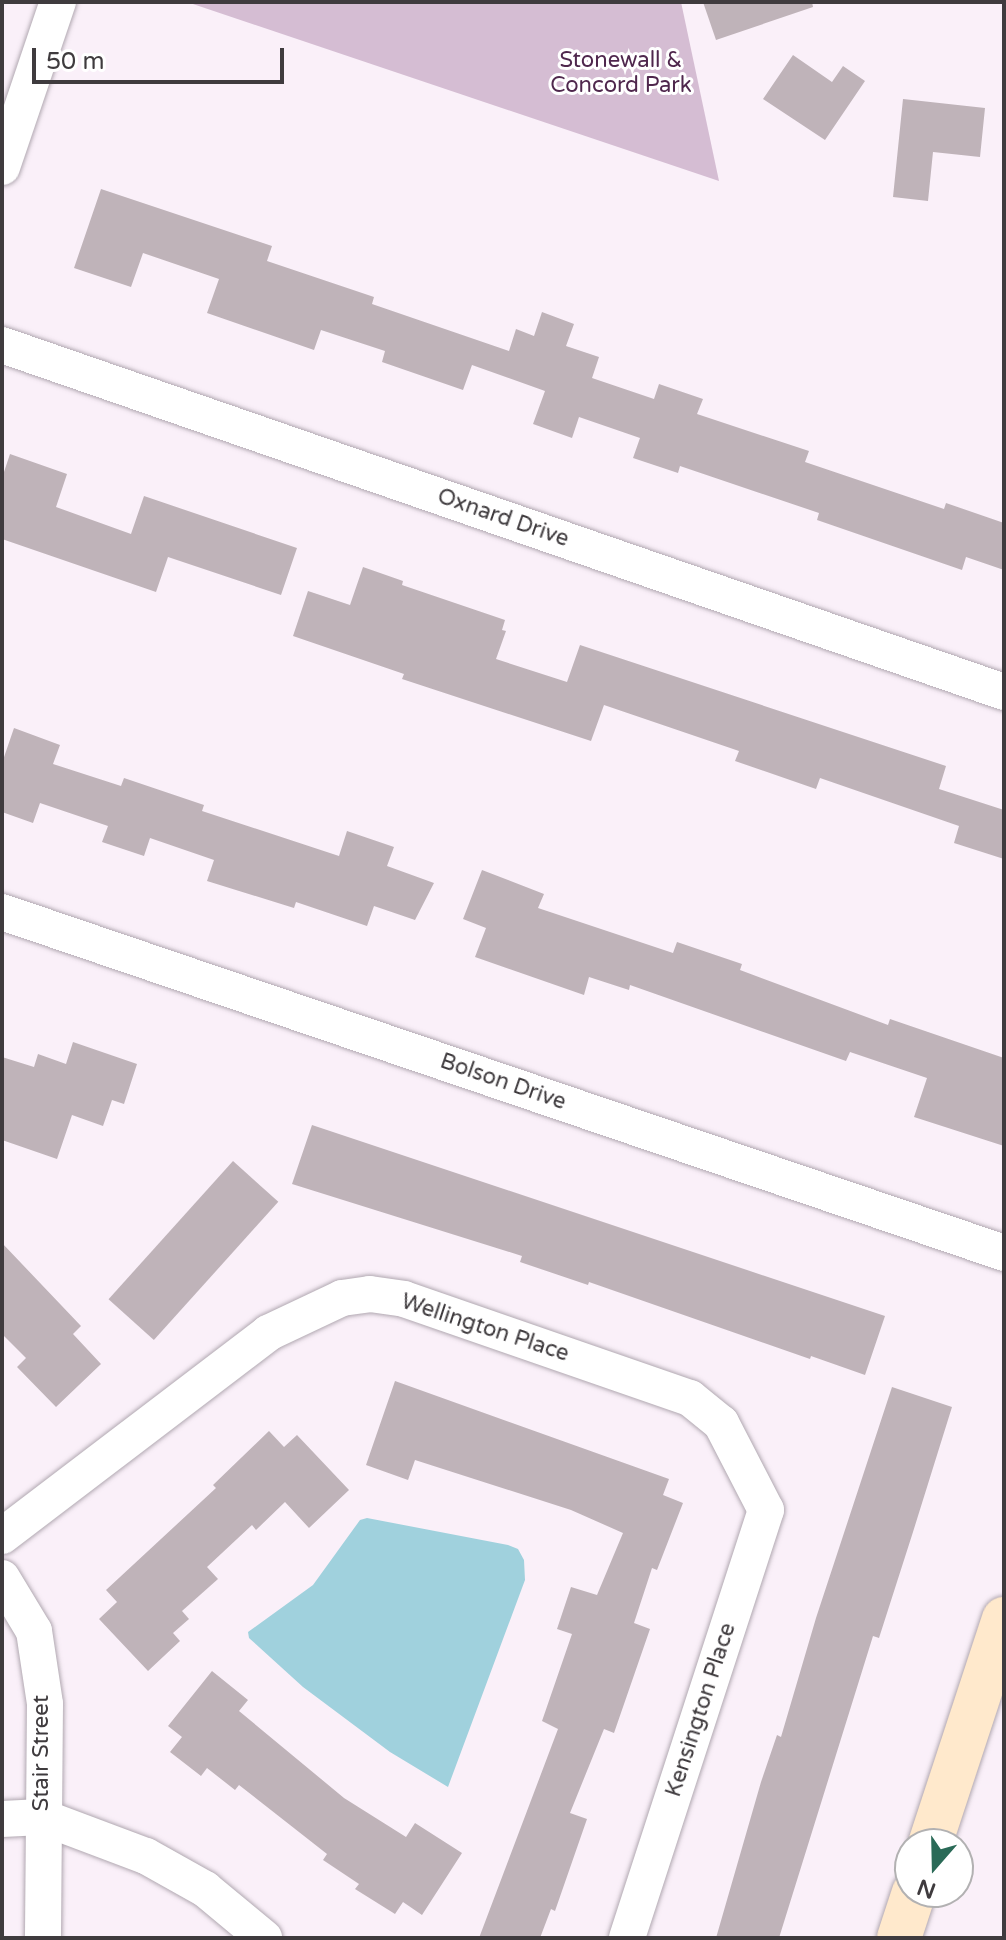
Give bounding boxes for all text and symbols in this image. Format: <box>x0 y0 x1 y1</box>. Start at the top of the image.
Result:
scale bar <box>36 32 288 82</box>
text: 50 m <box>46 47 104 76</box>
park label: Stonewall & Concord Park <box>550 47 692 98</box>
street label: Oxnard Drive <box>434 483 572 553</box>
street label: Bolson Drive <box>437 1048 569 1116</box>
street label: Wellington Place <box>398 1288 572 1368</box>
street label: Kensington Place <box>660 1620 742 1800</box>
street label: Stair Street <box>29 1695 55 1811</box>
north arrow <box>894 1828 974 1908</box>
text: N <box>914 1873 939 1904</box>

